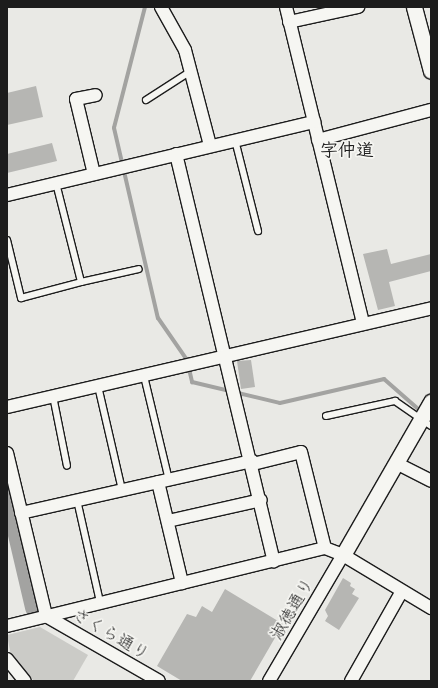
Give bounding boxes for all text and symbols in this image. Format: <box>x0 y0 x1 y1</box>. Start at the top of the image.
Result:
district label: 字仲道 <box>320 139 374 161</box>
street label: 淑徳通り <box>266 574 318 644</box>
street label: さくら通り <box>69 604 153 664</box>

